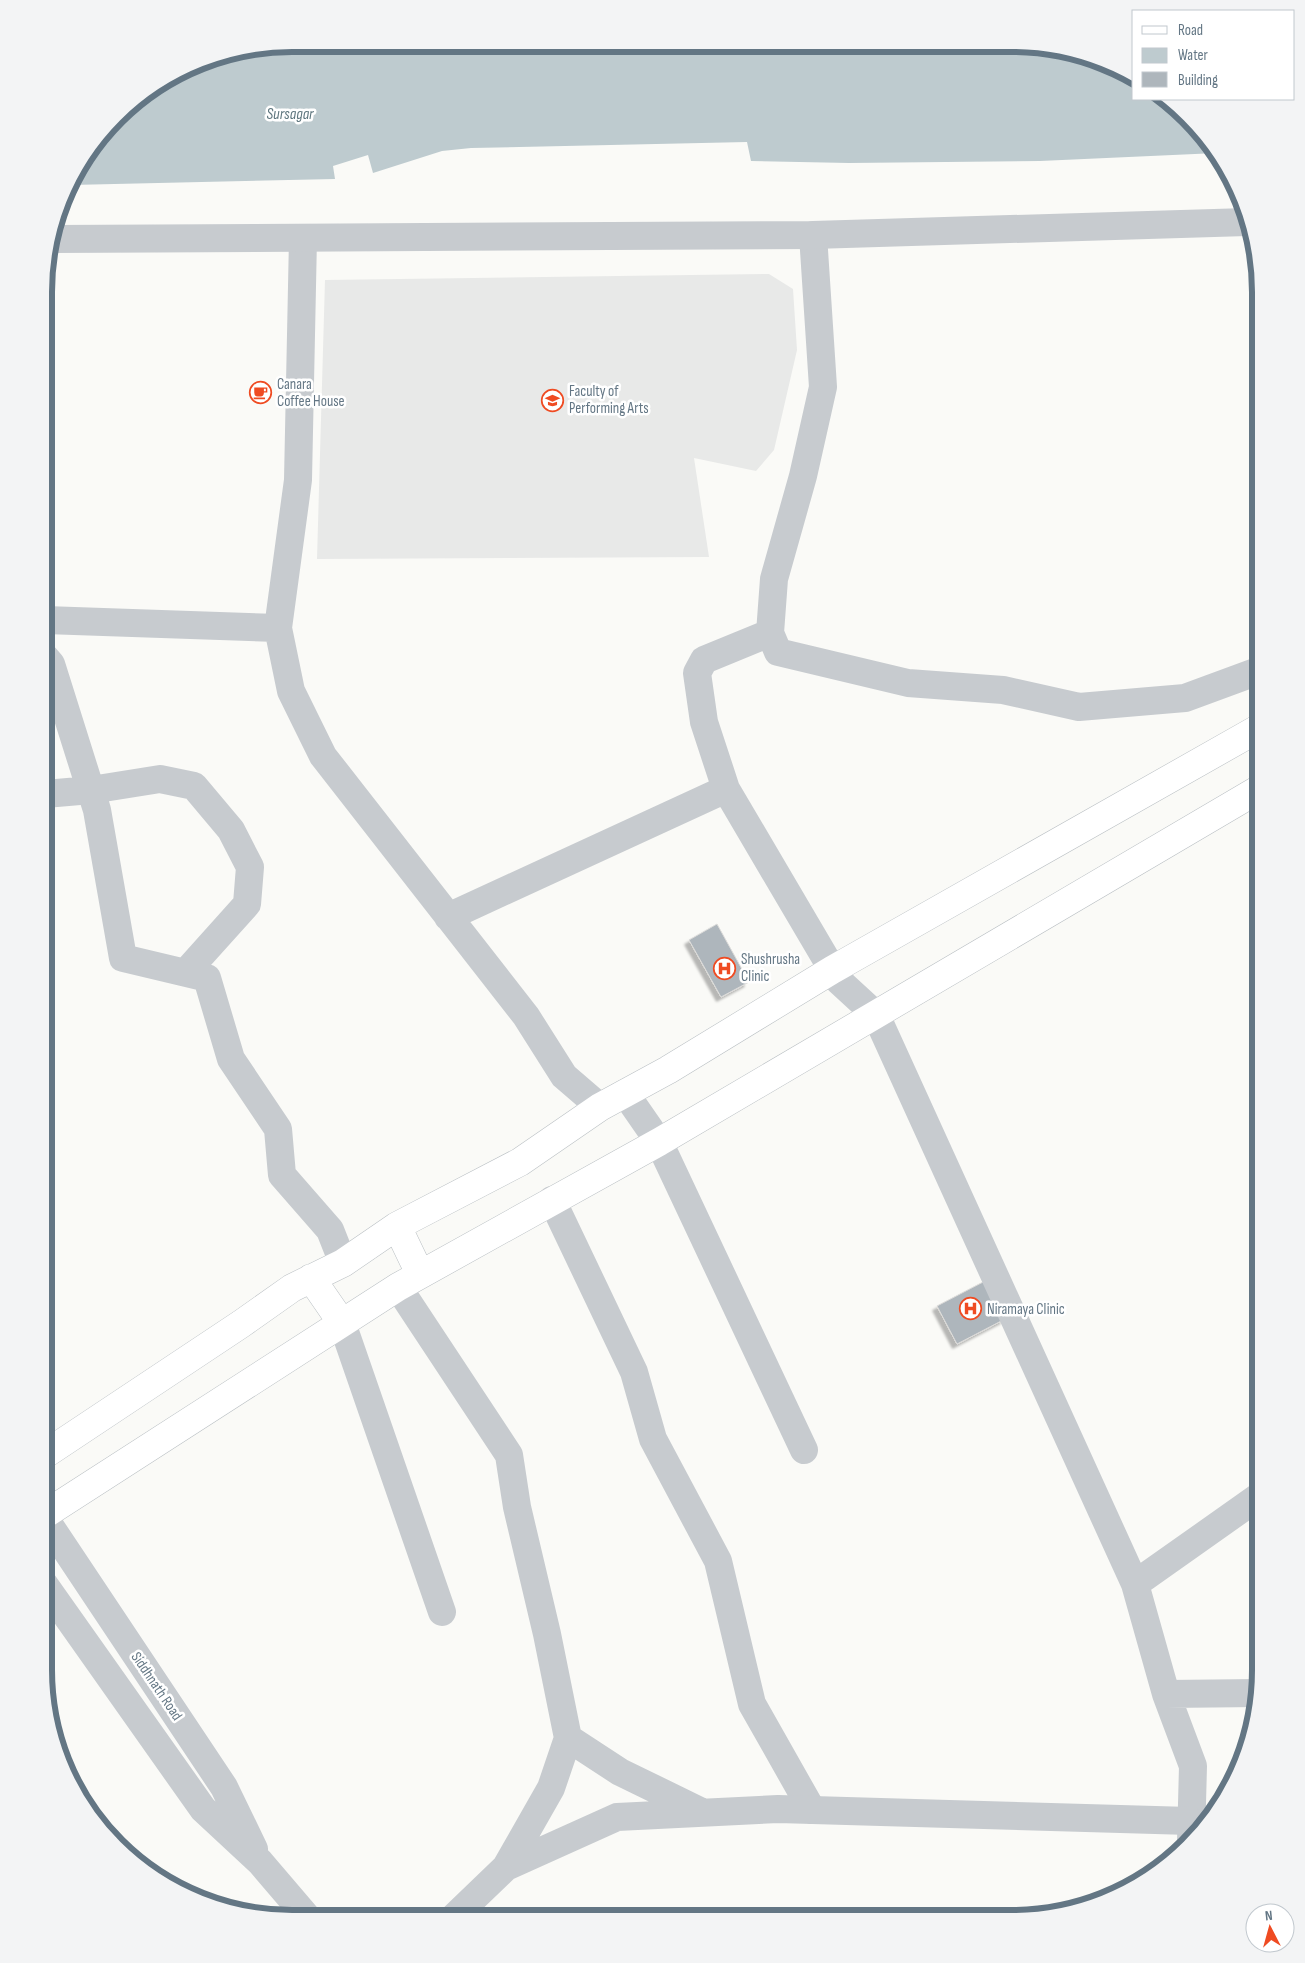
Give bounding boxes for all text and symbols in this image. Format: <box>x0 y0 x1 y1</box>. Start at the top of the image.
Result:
legend <box>1132 10 1295 100</box>
text: Road <box>1178 21 1203 40</box>
text: Water <box>1178 46 1209 65</box>
text: Building <box>1178 71 1218 90</box>
water label: Sursagar <box>266 105 314 124</box>
place label: Canara Coffee House <box>277 375 345 411</box>
cafe icon: Canara Coffee House <box>249 381 273 405</box>
place label: Faculty of Performing Arts <box>569 382 649 418</box>
school or university icon: Faculty of Performing Arts <box>541 388 565 412</box>
place label: Shushrusha Clinic <box>741 950 800 986</box>
hospital icon: Shushrusha Clinic <box>713 956 737 980</box>
hospital icon: Niramaya Clinic <box>959 1297 983 1321</box>
place label: Niramaya Clinic <box>987 1300 1065 1319</box>
street label: Siddhnath Road <box>127 1648 186 1724</box>
north arrow <box>1245 1903 1295 1953</box>
text: N <box>1264 1907 1273 1924</box>

